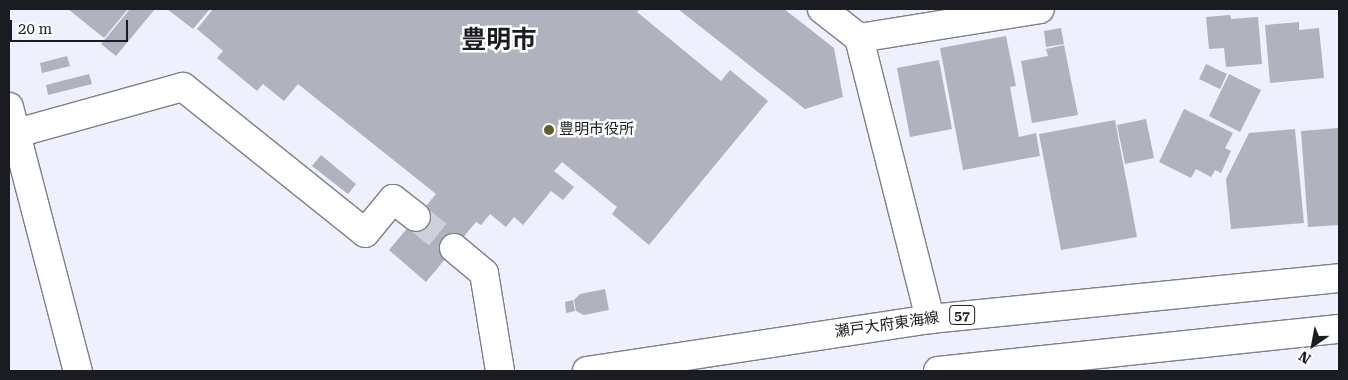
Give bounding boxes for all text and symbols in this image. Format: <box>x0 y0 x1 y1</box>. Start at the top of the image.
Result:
scale bar <box>12 10 130 42</box>
text: 20 m <box>18 20 52 38</box>
district label: 豊明市 <box>462 25 536 55</box>
place label: 豊明市役所 <box>559 121 634 139</box>
marker: 豊明市役所 <box>543 124 555 136</box>
road number: 57 <box>948 304 976 326</box>
street label: 瀬戸大府東海線 <box>834 309 940 341</box>
north arrow <box>1288 320 1338 370</box>
text: N <box>1296 348 1314 367</box>

